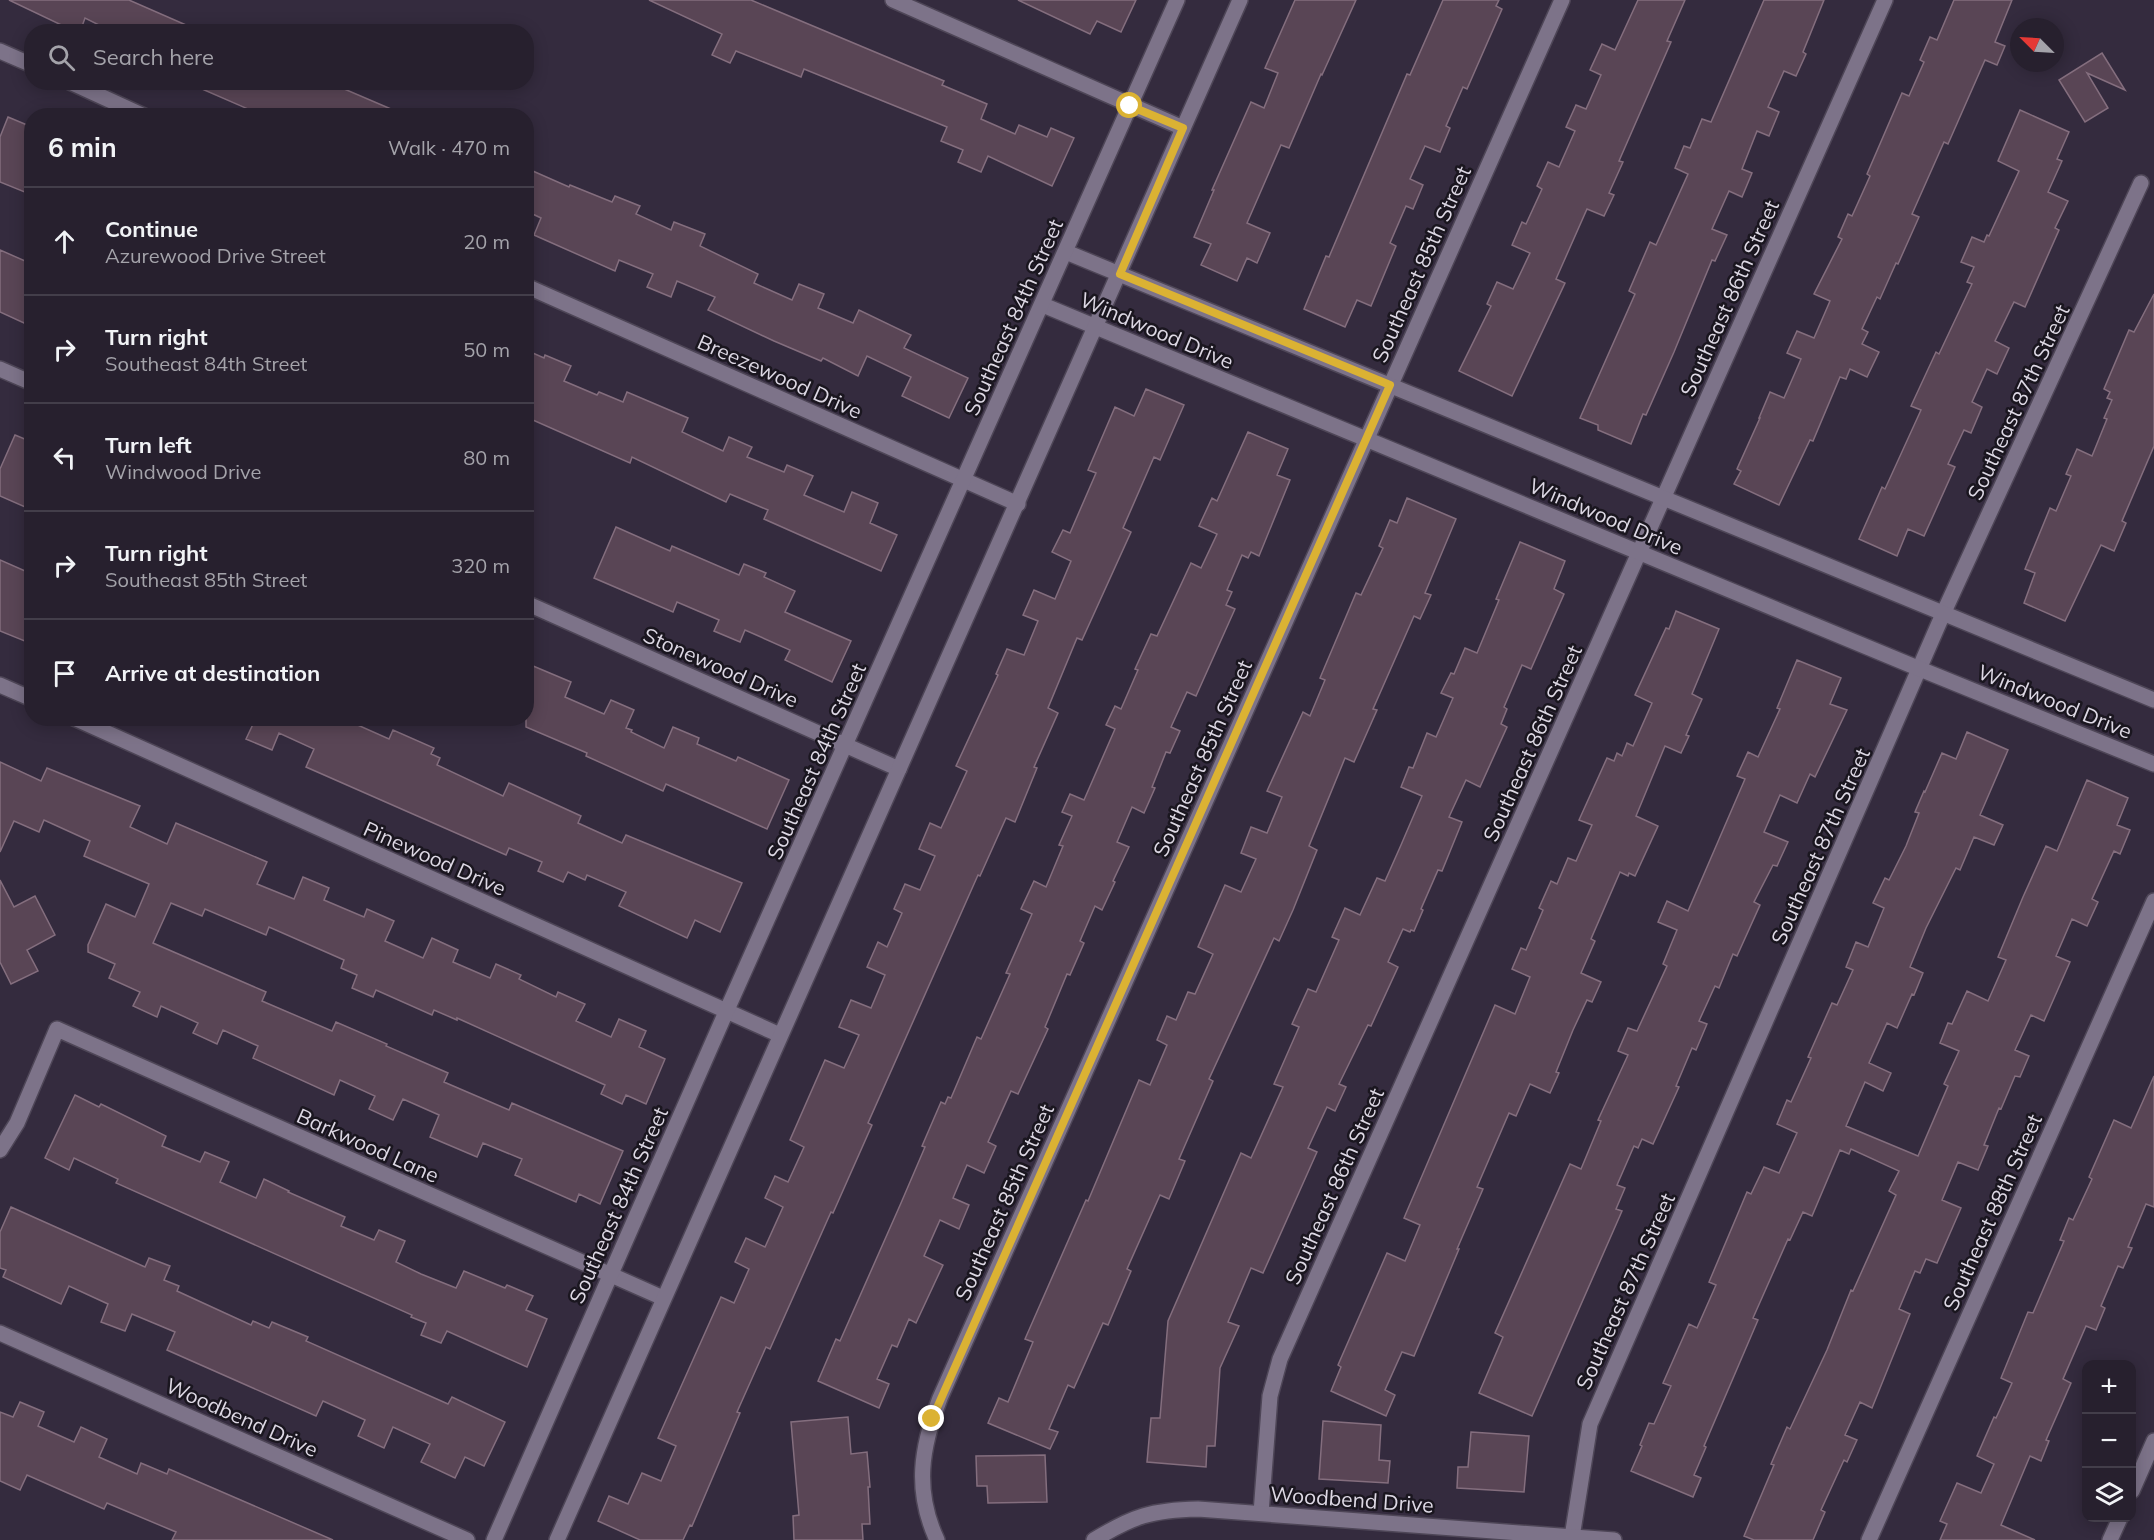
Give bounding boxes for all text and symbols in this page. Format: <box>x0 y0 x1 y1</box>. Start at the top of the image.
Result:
north arrow <box>2010 18 2064 72</box>
search box <box>24 24 534 90</box>
icon: search <box>45 41 78 74</box>
text: Search here <box>93 43 214 71</box>
route start <box>1116 92 1142 118</box>
text: 6 min <box>48 131 117 164</box>
text: Walk · 470 m <box>388 135 510 160</box>
street label: Southeast 85th Street <box>1366 162 1476 366</box>
street label: Southeast 86th Street <box>1674 196 1784 400</box>
text: Continue <box>105 215 198 243</box>
street label: Southeast 84th Street <box>958 215 1068 419</box>
icon: ahead <box>48 225 81 258</box>
text: 20 m <box>463 229 510 254</box>
text: Azurewood Drive Street <box>105 243 326 268</box>
street label: Windwood Drive <box>1076 286 1238 374</box>
street label: Southeast 87th Street <box>1961 300 2075 504</box>
text: Turn right <box>105 323 208 351</box>
street label: Breezewood Drive <box>694 328 866 424</box>
icon: right <box>48 333 81 366</box>
text: 50 m <box>463 337 510 362</box>
text: Southeast 84th Street <box>105 351 307 376</box>
text: Turn left <box>105 431 192 459</box>
icon: left <box>48 441 81 474</box>
text: 80 m <box>463 445 510 470</box>
text: Windwood Drive <box>105 459 261 484</box>
street label: Windwood Drive <box>1525 472 1687 560</box>
text: Turn right <box>105 539 208 567</box>
icon: right <box>48 549 81 582</box>
text: 320 m <box>451 553 510 578</box>
text: Southeast 85th Street <box>105 567 307 592</box>
street label: Stonewood Drive <box>640 621 802 713</box>
street label: Southeast 86th Street <box>1477 641 1587 845</box>
street label: Southeast 85th Street <box>1147 656 1257 860</box>
icon: arrive <box>48 657 81 690</box>
street label: Windwood Drive <box>1974 658 2136 744</box>
text: Arrive at destination <box>105 659 320 687</box>
street label: Southeast 84th Street <box>761 659 871 863</box>
street label: Southeast 87th Street <box>1765 744 1875 948</box>
street label: Pinewood Drive <box>360 815 510 901</box>
street label: Southeast 86th Street <box>1279 1084 1389 1288</box>
street label: Southeast 85th Street <box>949 1100 1059 1304</box>
street label: Barkwood Lane <box>293 1102 443 1188</box>
street label: Southeast 84th Street <box>563 1103 673 1307</box>
street label: Southeast 88th Street <box>1937 1110 2047 1314</box>
street label: Southeast 87th Street <box>1570 1189 1680 1393</box>
map controls <box>2082 1360 2136 1522</box>
button: + <box>2082 1360 2136 1414</box>
street label: Woodbend Drive <box>162 1372 322 1462</box>
route end <box>918 1405 944 1431</box>
button: − <box>2082 1414 2136 1468</box>
button: layers <box>2082 1468 2136 1522</box>
street label: Woodbend Drive <box>1269 1480 1435 1518</box>

